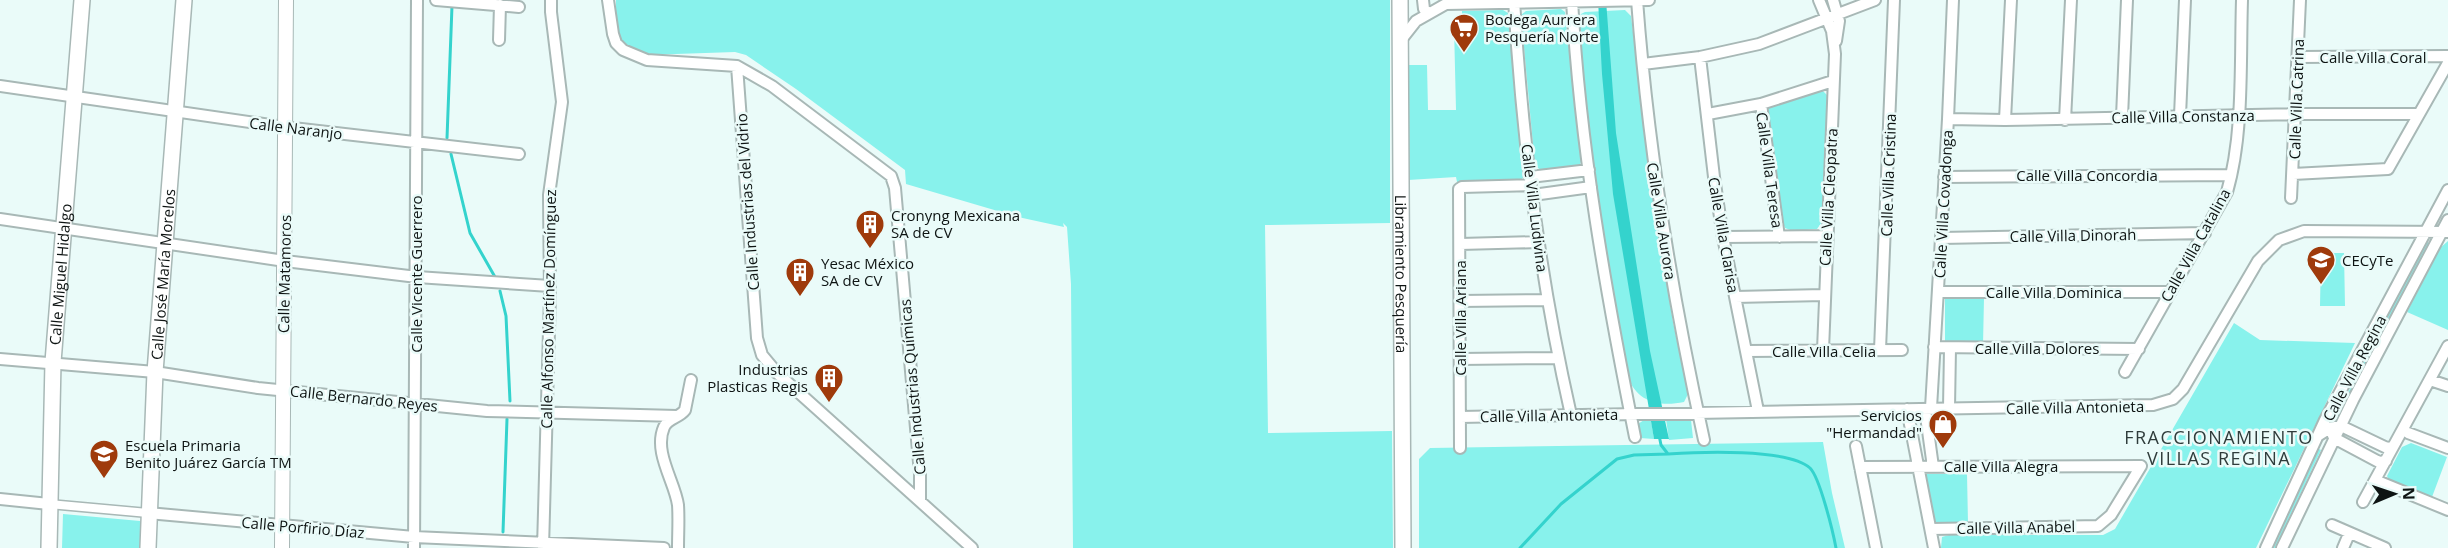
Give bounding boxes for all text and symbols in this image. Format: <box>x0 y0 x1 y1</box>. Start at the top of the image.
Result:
place label: Bodega Aurrera Pesquería Norte <box>1485 9 1599 46</box>
supermarket icon: Bodega Aurrera Pesquería Norte <box>1448 12 1480 54</box>
street label: Calle Villa Catrina <box>2284 38 2308 160</box>
street label: Calle Villa Coral <box>2320 47 2426 67</box>
street label: Calle Villa Constanza <box>2111 105 2255 127</box>
street label: Calle Villa Teresa <box>1752 111 1788 229</box>
street label: Calle Naranjo <box>248 112 344 144</box>
street label: Calle Industrias del Vidrio <box>731 113 763 291</box>
street label: Calle Villa Cristina <box>1876 113 1900 237</box>
street label: Calle Villa Cleopatra <box>1814 127 1842 267</box>
street label: Calle Villa Covadonga <box>1929 129 1957 279</box>
street label: Calle Villa Ludivina <box>1517 143 1553 273</box>
street label: Calle Villa Aurora <box>1643 161 1681 281</box>
street label: Calle Villa Concordia <box>2016 165 2158 185</box>
street label: Calle Villa Clarisa <box>1704 176 1744 294</box>
street label: Calle Villa Catalina <box>2156 185 2234 305</box>
street label: Calle José María Morelos <box>146 188 179 361</box>
street label: Calle Alfonso Martínez Domínguez <box>536 189 560 429</box>
street label: Calle Vicente Guerrero <box>406 195 426 353</box>
street label: Libramiento Pesquería <box>1391 195 1412 353</box>
street label: Calle Miguel Hidalgo <box>44 203 76 346</box>
place label: Cronyng Mexicana SA de CV <box>891 205 1020 242</box>
building icon: Cronyng Mexicana SA de CV <box>854 208 886 250</box>
street label: Calle Matamoros <box>273 215 295 333</box>
street label: Calle Villa Dinorah <box>2009 224 2137 246</box>
school or university icon: CECyTe <box>2305 244 2337 286</box>
place label: CECyTe <box>2342 250 2393 270</box>
place label: Yesac México SA de CV <box>821 253 914 290</box>
building icon: Yesac México SA de CV <box>784 256 816 298</box>
street label: Calle Villa Ariana <box>1450 260 1470 376</box>
street label: Calle Villa Dominica <box>1986 282 2122 302</box>
street label: Calle Industrias Químicas <box>894 298 930 476</box>
street label: Calle Villa Regina <box>2318 311 2390 425</box>
street label: Calle Villa Dolores <box>1975 338 2099 358</box>
street label: Calle Villa Celia <box>1772 341 1876 361</box>
place label: Industrias Plasticas Regis <box>707 359 808 396</box>
building icon: Industrias Plasticas Regis <box>813 362 845 404</box>
street label: Calle Bernardo Reyes <box>289 380 439 416</box>
street label: Calle Villa Antonieta <box>2006 396 2144 418</box>
street label: Calle Villa Antonieta <box>1480 404 1618 426</box>
place label: Servicios "Hermandad" <box>1826 405 1922 442</box>
shop icon: Servicios "Hermandad" <box>1927 408 1959 450</box>
district label: FRACCIONAMIENTO VILLAS REGINA <box>2124 425 2314 470</box>
place label: Escuela Primaria Benito Juárez García TM <box>125 435 292 472</box>
school or university icon: Escuela Primaria Benito Juárez García TM <box>88 438 120 480</box>
street label: Calle Villa Alegra <box>1944 456 2058 476</box>
north arrow <box>2364 464 2424 524</box>
text: N <box>2398 487 2420 500</box>
street label: Calle Porfirio Díaz <box>241 512 365 542</box>
street label: Calle Villa Anabel <box>1957 516 2075 538</box>

